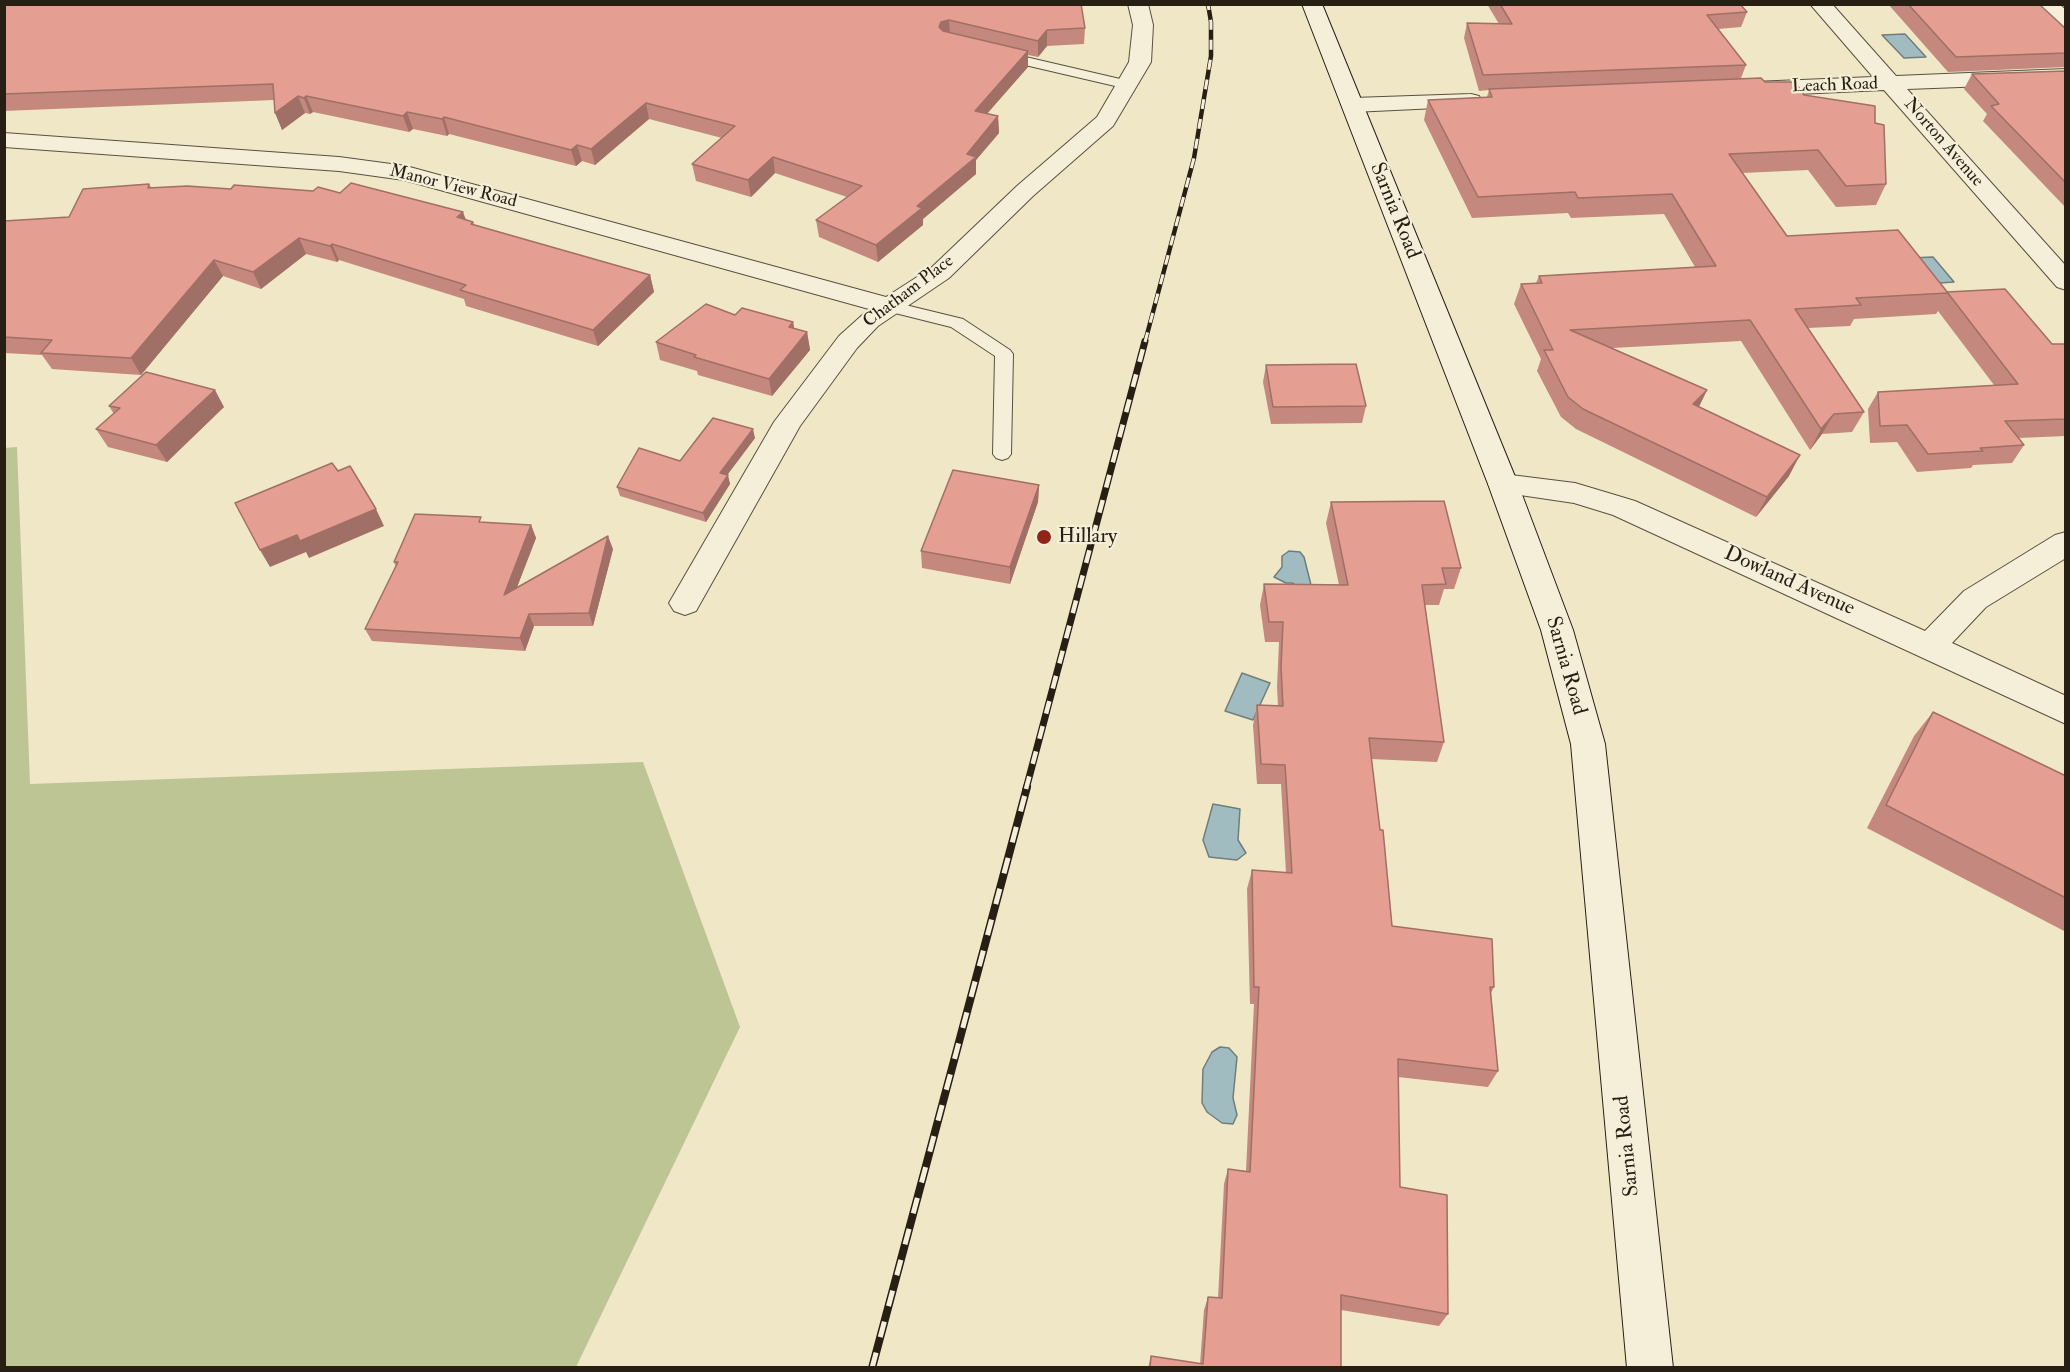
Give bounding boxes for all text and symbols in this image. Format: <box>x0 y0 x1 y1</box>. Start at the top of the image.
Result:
street label: Leach Road <box>1792 74 1878 98</box>
street label: Norton Avenue <box>1899 94 1987 192</box>
street label: Sarnia Road <box>1363 159 1425 263</box>
street label: Manor View Road <box>387 161 519 213</box>
street label: Chatham Place <box>859 251 959 333</box>
place label: Hillary <box>1058 524 1117 550</box>
marker: Hillary <box>1035 528 1053 546</box>
street label: Dowland Avenue <box>1720 542 1858 622</box>
street label: Sarnia Road <box>1539 614 1591 718</box>
street label: Sarnia Road <box>1610 1094 1646 1198</box>

